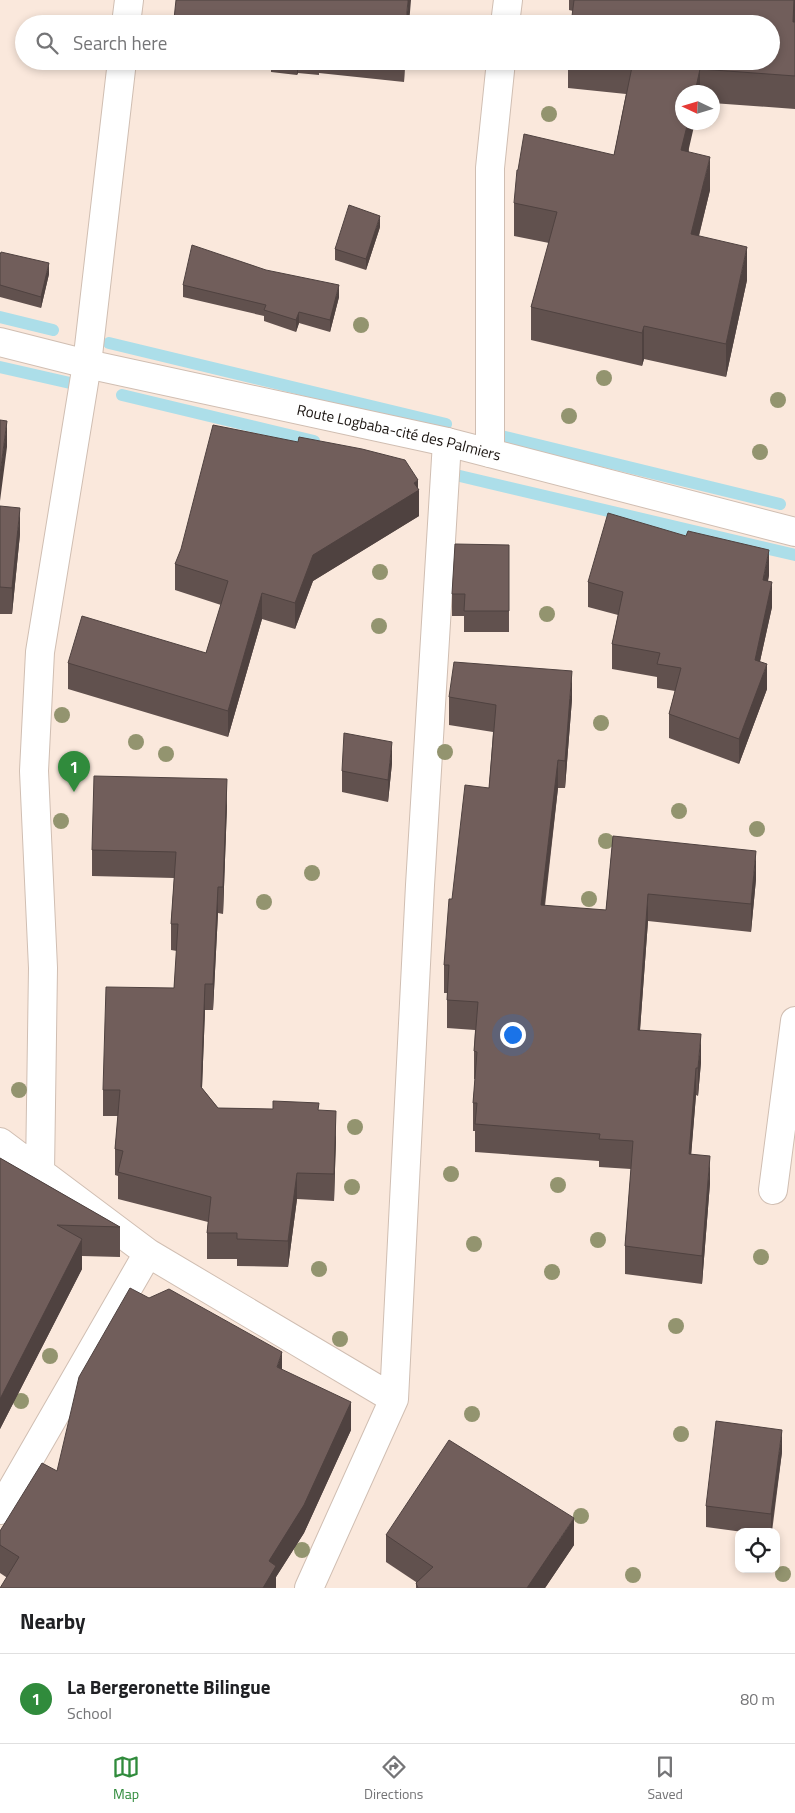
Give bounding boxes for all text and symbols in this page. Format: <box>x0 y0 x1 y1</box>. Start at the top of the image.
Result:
search box <box>15 15 780 70</box>
text: Search here <box>73 28 167 57</box>
icon: search <box>33 29 61 57</box>
north arrow <box>675 85 720 130</box>
street label: Route Logbaba-cité des Palmiers <box>295 398 503 466</box>
pin: 1 <box>58 751 90 792</box>
your location <box>500 1022 526 1048</box>
map controls <box>735 1528 780 1573</box>
button: locate <box>735 1528 780 1573</box>
text: Nearby <box>20 1605 85 1637</box>
text: La Bergeronette Bilingue <box>67 1672 270 1701</box>
text: 1 <box>32 1687 40 1711</box>
text: 80 m <box>740 1687 775 1711</box>
text: School <box>67 1701 112 1725</box>
tab: Map <box>112 1753 140 1804</box>
tab: Directions <box>364 1753 423 1804</box>
tab: Saved <box>647 1753 683 1804</box>

